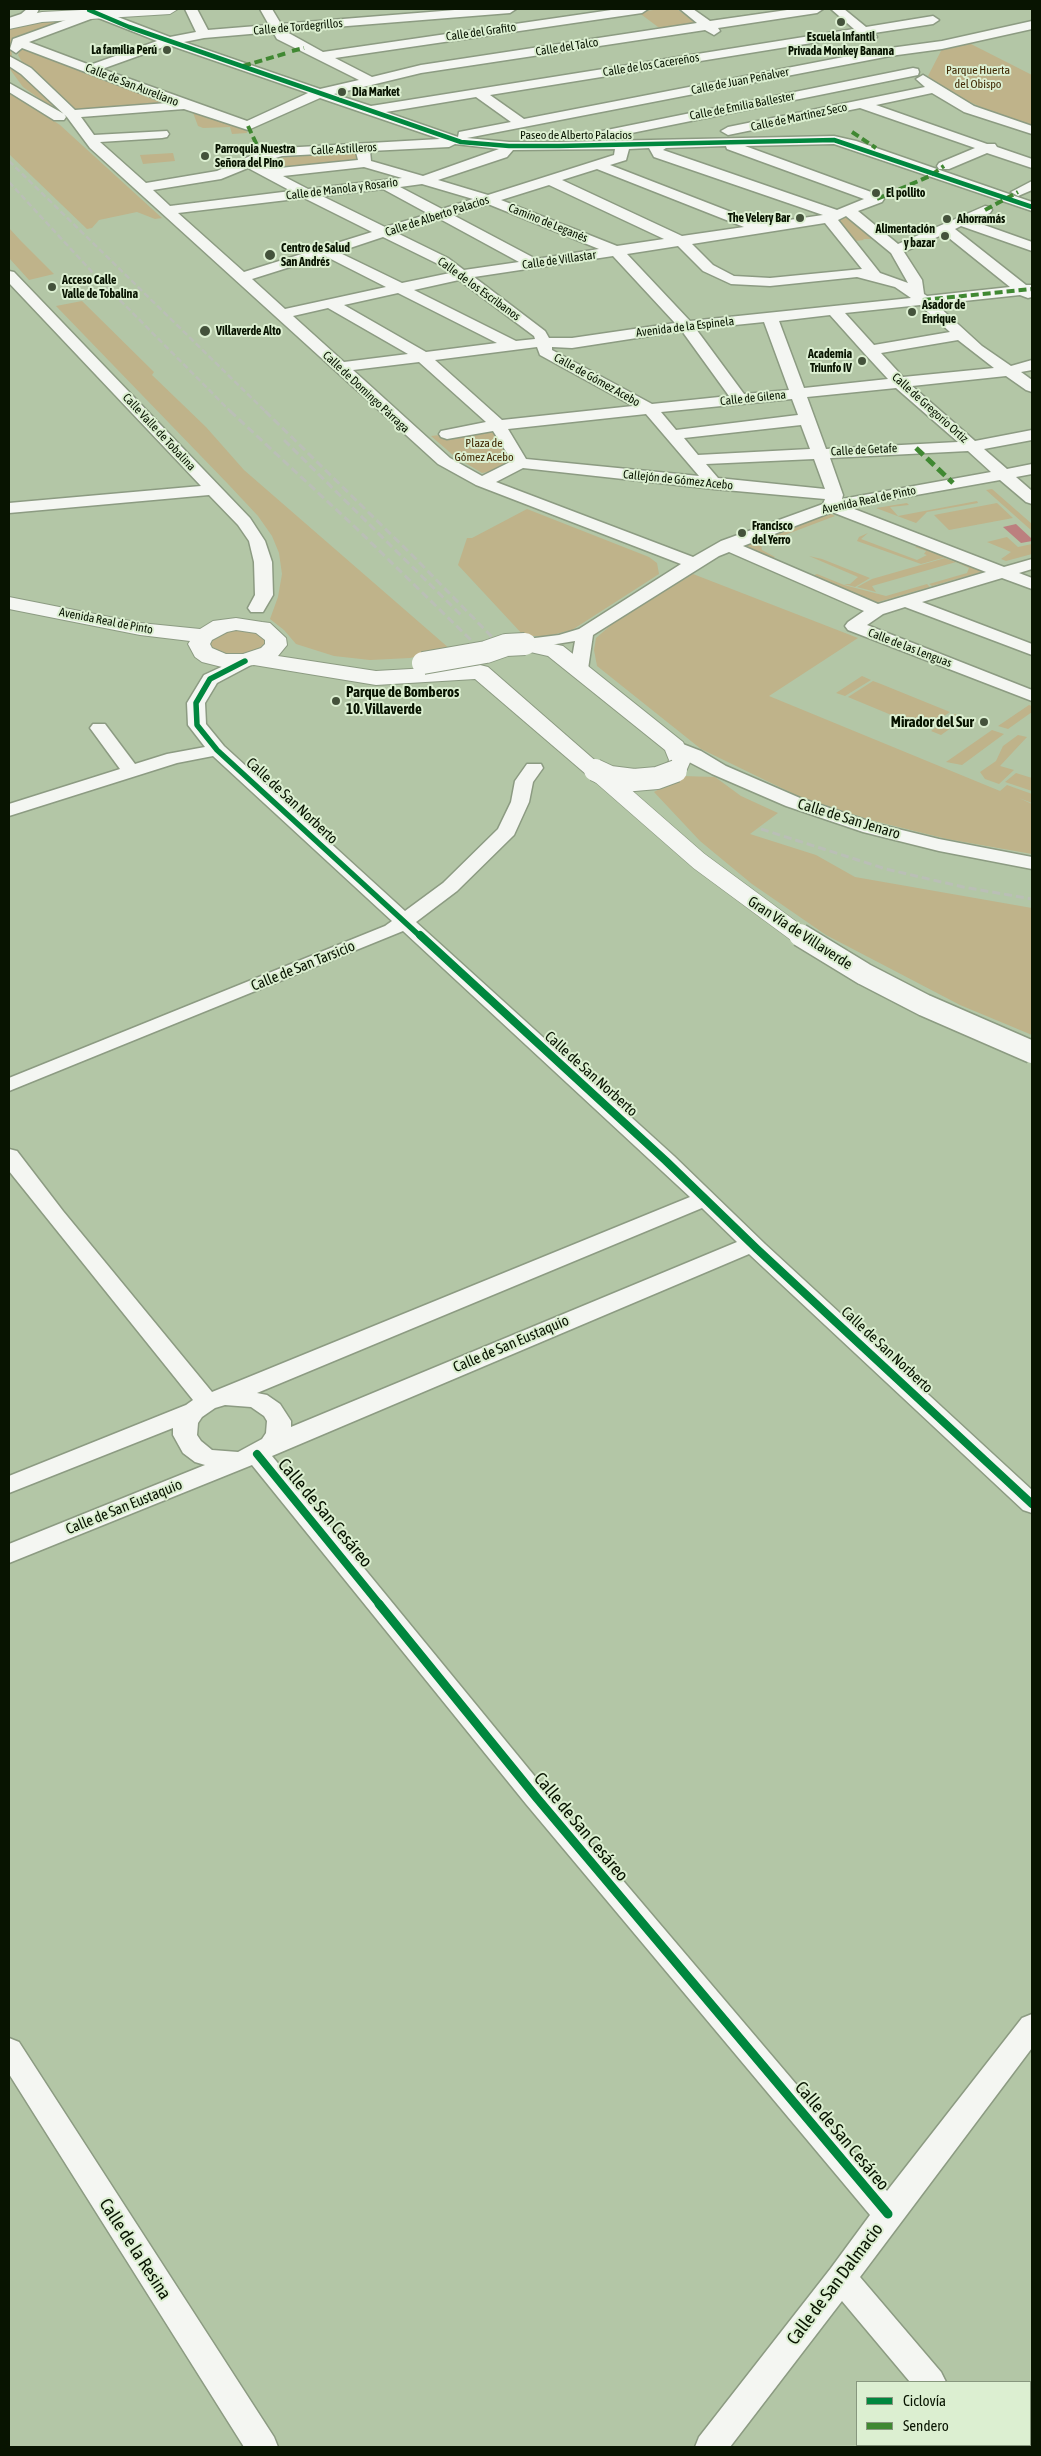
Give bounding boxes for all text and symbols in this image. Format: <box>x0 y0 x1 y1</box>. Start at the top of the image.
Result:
street label: Calle de Tordegrillos <box>253 16 343 38</box>
marker: Escuela Infantil Privada Monkey Banana <box>835 16 847 28</box>
street label: Calle del Grafito <box>445 20 517 44</box>
place label: Escuela Infantil Privada Monkey Banana <box>788 30 894 58</box>
street label: Calle del Talco <box>535 35 599 59</box>
place label: La familia Perú <box>91 43 157 57</box>
marker: La familia Perú <box>161 44 173 56</box>
street label: Calle de los Cacereños <box>602 50 700 80</box>
street label: Calle de San Aureliano <box>83 61 181 109</box>
park label: Parque Huerta del Obispo <box>946 63 1010 91</box>
street label: Calle de Juan Peñalver <box>690 64 790 98</box>
place label: Dia Market <box>352 85 400 99</box>
marker: Dia Market <box>336 86 348 98</box>
street label: Calle de Emilia Ballester <box>688 89 796 123</box>
street label: Calle de Martínez Seco <box>750 100 848 134</box>
street label: Paseo de Alberto Palacios <box>520 128 632 142</box>
street label: Calle Astilleros <box>311 140 377 158</box>
place label: Parroquia Nuestra Señora del Pino <box>215 142 295 170</box>
marker: Parroquia Nuestra Señora del Pino <box>199 150 211 162</box>
street label: Calle de Manola y Rosario <box>285 175 399 203</box>
place label: El pollito <box>886 186 925 200</box>
marker: El pollito <box>870 187 882 199</box>
street label: Calle de Alberto Palacios <box>383 192 491 240</box>
street label: Camino de Leganés <box>506 201 590 245</box>
place label: The Velery Bar <box>728 211 790 225</box>
marker: The Velery Bar <box>794 212 806 224</box>
place label: Ahorramás <box>957 212 1005 226</box>
marker: Ahorramás <box>941 213 953 225</box>
place label: Alimentación y bazar <box>876 222 935 250</box>
marker: Alimentación y bazar <box>939 230 951 242</box>
place label: Centro de Salud San Andrés <box>281 241 350 269</box>
marker: Centro de Salud San Andrés <box>263 248 277 262</box>
street label: Calle de Villastar <box>521 248 597 272</box>
street label: Calle de los Escribanos <box>435 254 523 324</box>
place label: Acceso Calle Valle de Tobalina <box>62 273 138 301</box>
marker: Acceso Calle Valle de Tobalina <box>46 281 58 293</box>
place label: Asador de Enrique <box>922 298 965 326</box>
marker: Asador de Enrique <box>906 306 918 318</box>
street label: Avenida de la Espinela <box>635 314 735 340</box>
marker: Villaverde Alto <box>198 324 212 338</box>
place label: Villaverde Alto <box>216 324 281 338</box>
place label: Academia Triunfo IV <box>808 347 852 375</box>
street label: Calle de Domingo Párraga <box>320 348 412 436</box>
street label: Calle de Gómez Acebo <box>551 350 643 410</box>
marker: Academia Triunfo IV <box>856 355 868 367</box>
street label: Calle de Gregorio Ortiz <box>889 370 971 446</box>
street label: Calle de Gilena <box>719 387 787 409</box>
street label: Calle Valle de Tobalina <box>120 390 198 474</box>
park label: Plaza de Gómez Acebo <box>454 436 514 464</box>
street label: Calle de Getafe <box>830 441 898 459</box>
street label: Callejón de Gómez Acebo <box>622 467 734 493</box>
street label: Avenida Real de Pinto <box>821 483 917 517</box>
place label: Francisco del Yerro <box>752 519 793 547</box>
marker: Francisco del Yerro <box>736 527 748 539</box>
street label: Avenida Real de Pinto <box>58 605 154 637</box>
street label: Calle de las Lenguas <box>866 625 954 671</box>
place label: Parque de Bomberos 10. Villaverde <box>346 683 459 718</box>
marker: Parque de Bomberos 10. Villaverde <box>330 695 342 707</box>
place label: Mirador del Sur <box>891 713 974 731</box>
marker: Mirador del Sur <box>978 716 990 728</box>
street label: Calle de San Norberto <box>242 754 342 848</box>
street label: Calle de San Jenaro <box>796 795 902 843</box>
street label: Gran Vía de Villaverde <box>744 892 856 974</box>
street label: Calle de San Tarsicio <box>248 937 358 995</box>
street label: Calle de San Norberto <box>541 1028 641 1120</box>
street label: Calle de San Norberto <box>837 1303 937 1397</box>
street label: Calle de San Eustaquio <box>450 1311 572 1377</box>
street label: Calle de San Cesáreo <box>273 1454 377 1572</box>
street label: Calle de San Eustaquio <box>63 1475 185 1539</box>
street label: Calle de San Cesáreo <box>529 1768 633 1886</box>
street label: Calle de San Cesáreo <box>790 2077 894 2195</box>
street label: Calle de la Resina <box>94 2194 176 2304</box>
street label: Calle de San Dalmacio <box>782 2219 888 2349</box>
legend <box>856 2381 1031 2446</box>
text: Ciclovía <box>903 2392 946 2409</box>
text: Sendero <box>903 2417 949 2434</box>

